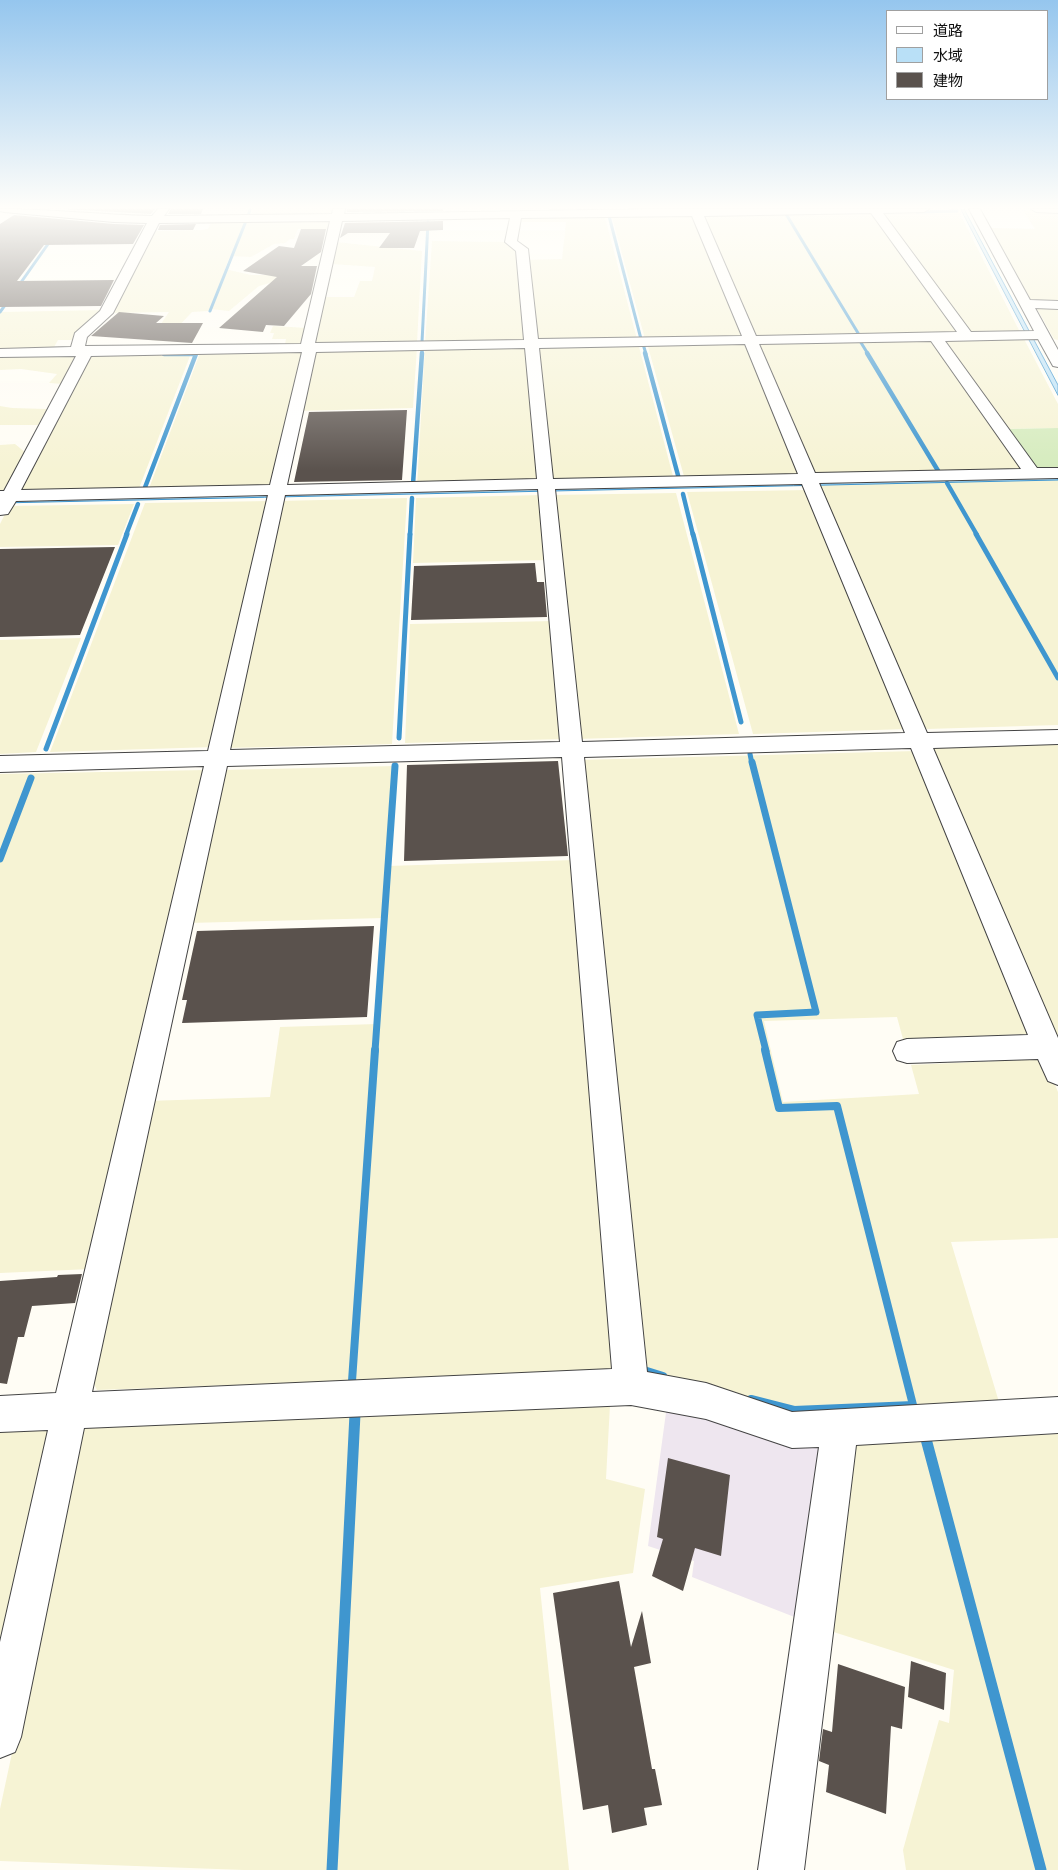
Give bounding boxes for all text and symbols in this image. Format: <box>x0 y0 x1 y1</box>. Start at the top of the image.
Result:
legend <box>886 10 1048 100</box>
text: 道路 <box>933 20 963 40</box>
text: 水域 <box>933 45 963 65</box>
text: 建物 <box>933 70 963 90</box>

